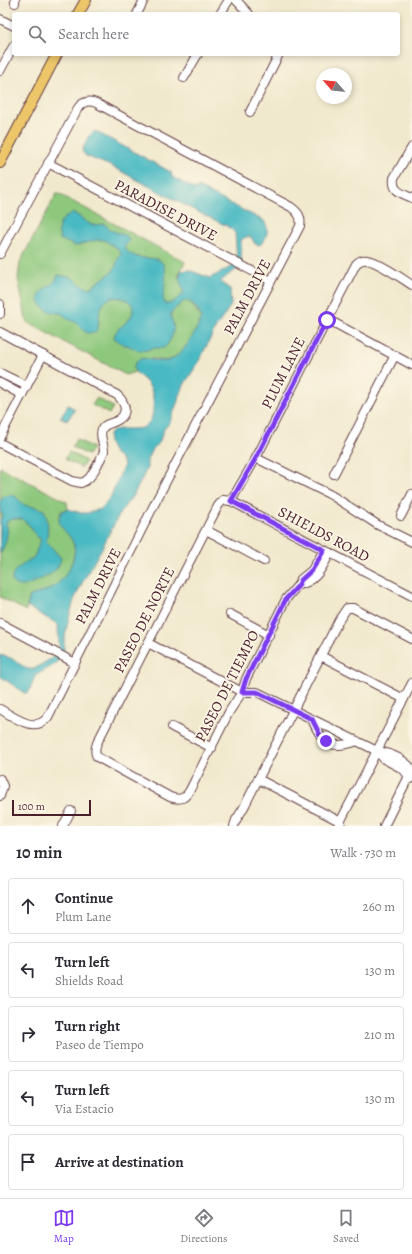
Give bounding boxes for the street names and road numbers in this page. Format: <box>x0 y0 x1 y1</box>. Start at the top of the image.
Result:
street label: PARADISE DRIVE <box>111 175 221 245</box>
street label: PALM DRIVE <box>219 256 275 338</box>
street label: PLUM LANE <box>256 334 310 412</box>
street label: SHIELDS ROAD <box>275 501 373 567</box>
street label: PALM DRIVE <box>70 544 126 628</box>
street label: PASEO DE NORTE <box>109 564 179 676</box>
street label: PASEO DE TIEMPO <box>190 627 264 745</box>

